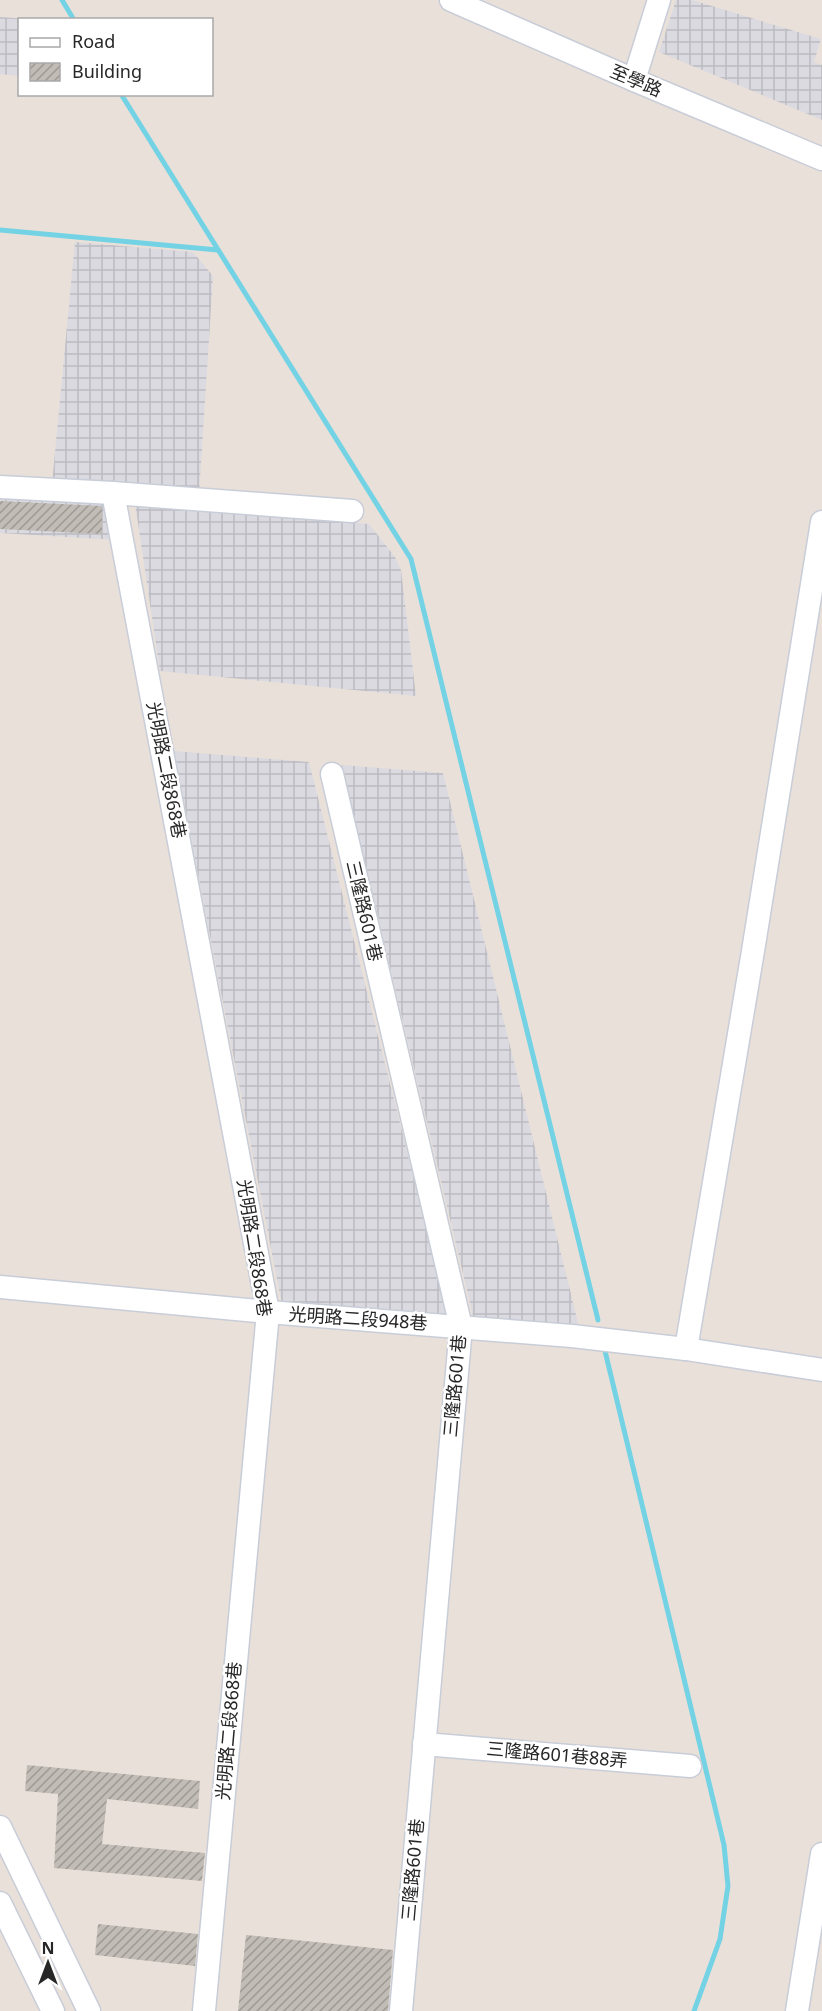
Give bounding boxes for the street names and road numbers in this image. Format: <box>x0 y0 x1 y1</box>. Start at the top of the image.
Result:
street label: 至學路 <box>607 58 666 102</box>
street label: 光明路二段868巷 <box>142 699 192 840</box>
street label: 三隆路601巷 <box>342 858 388 964</box>
street label: 光明路二段868巷 <box>232 1177 278 1318</box>
street label: 光明路二段948巷 <box>288 1301 428 1335</box>
street label: 三隆路601巷 <box>438 1334 470 1438</box>
street label: 光明路二段868巷 <box>210 1661 246 1801</box>
street label: 三隆路601巷88弄 <box>486 1736 629 1772</box>
street label: 三隆路601巷 <box>396 1818 428 1922</box>

